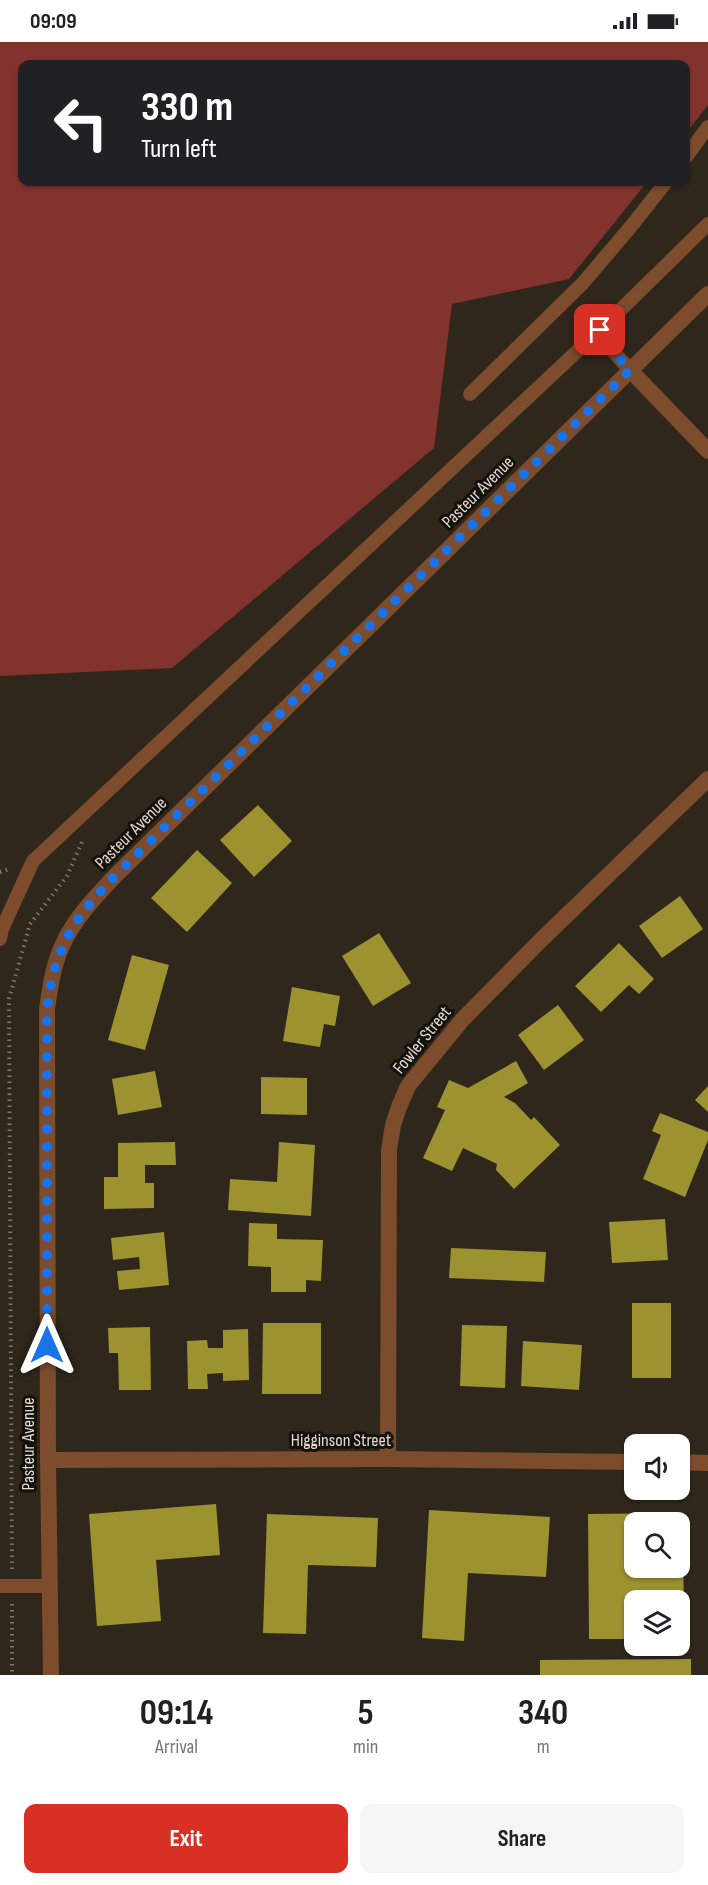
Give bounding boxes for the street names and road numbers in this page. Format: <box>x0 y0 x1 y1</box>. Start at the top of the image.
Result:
street label: Pasteur Avenue <box>438 452 518 532</box>
street label: Pasteur Avenue <box>91 793 171 873</box>
street label: Fowler Street <box>388 1002 456 1078</box>
street label: Pasteur Avenue <box>18 1398 39 1490</box>
street label: Higginson Street <box>291 1430 392 1451</box>

